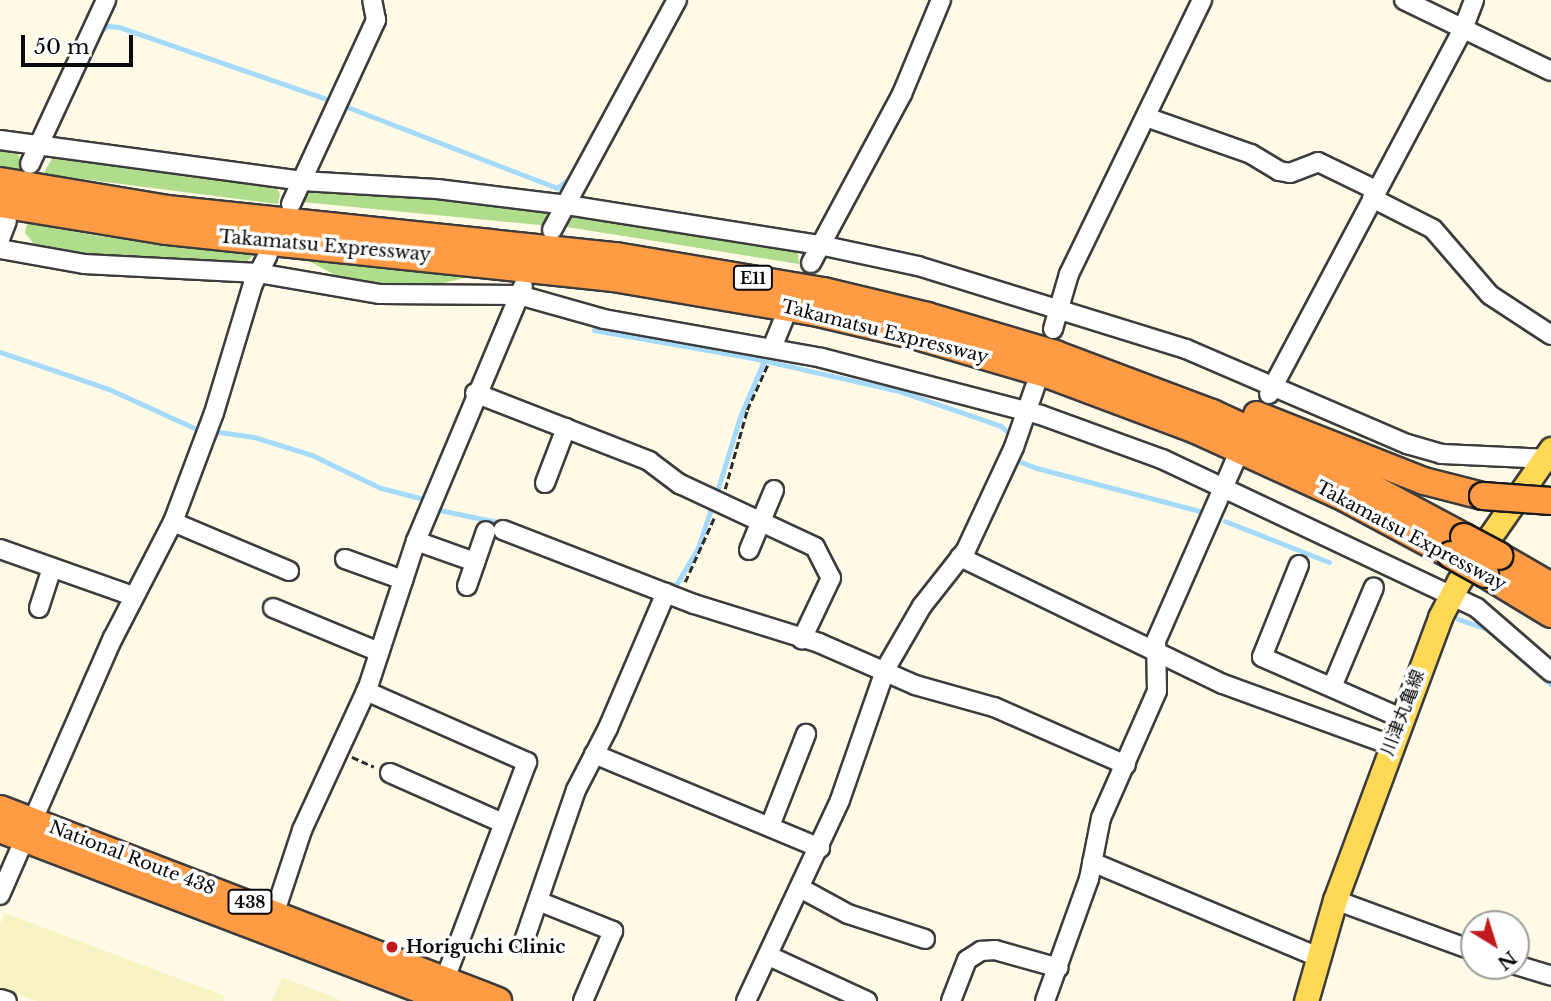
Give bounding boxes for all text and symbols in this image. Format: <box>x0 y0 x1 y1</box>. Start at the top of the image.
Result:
scale bar <box>24 21 136 65</box>
text: 50 m <box>34 34 89 60</box>
street label: Takamatsu Expressway <box>218 226 432 266</box>
road number: E11 <box>732 266 774 290</box>
street label: Takamatsu Expressway <box>779 296 991 368</box>
street label: Takamatsu Expressway <box>1312 477 1510 595</box>
street label: 川津丸亀線 <box>1377 667 1429 759</box>
street label: National Route 438 <box>46 816 218 900</box>
road number: 438 <box>227 890 273 914</box>
north arrow <box>1460 910 1530 980</box>
place label: Horiguchi Clinic <box>406 936 565 958</box>
marker: Horiguchi Clinic <box>384 939 400 955</box>
text: N <box>1493 946 1521 975</box>

